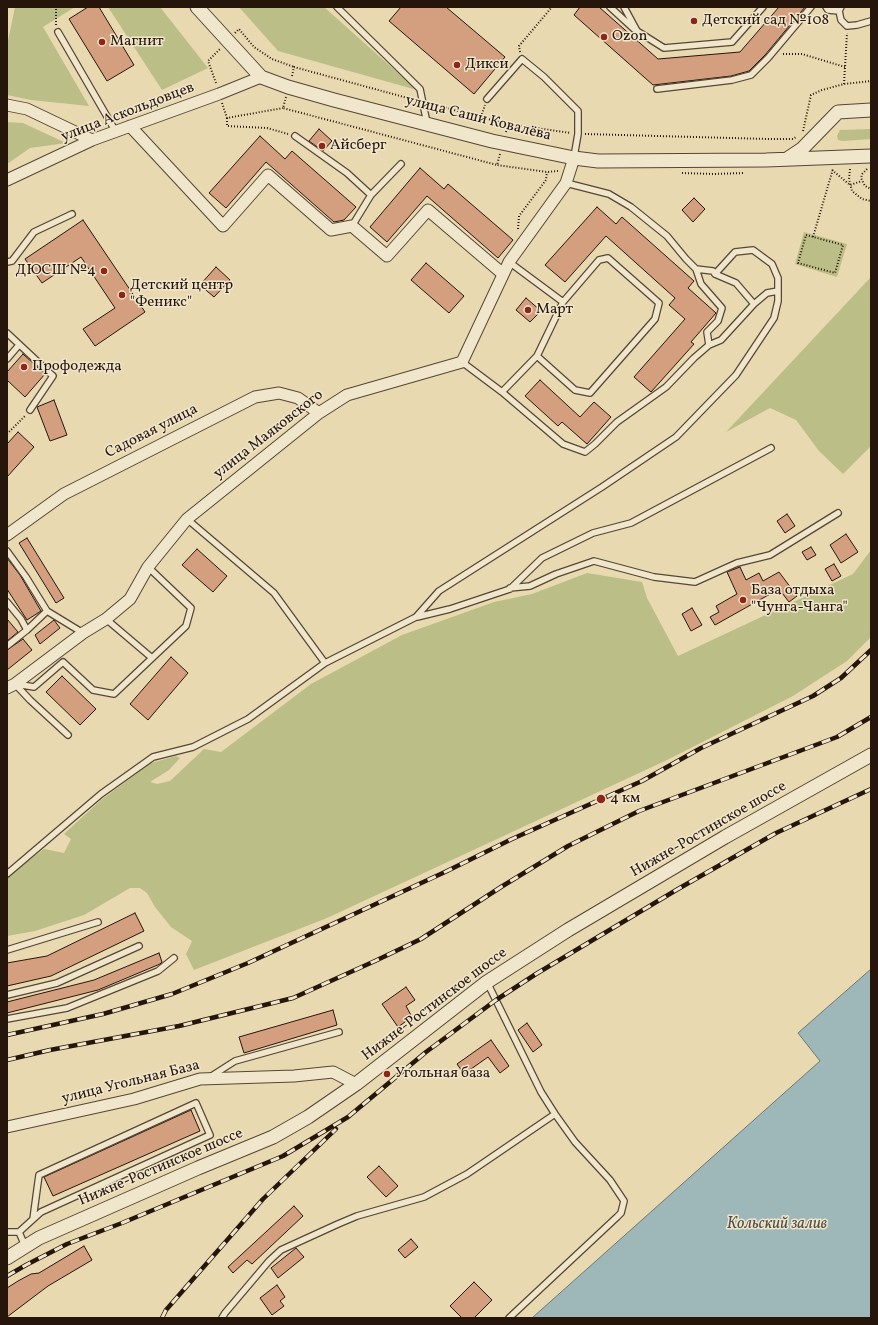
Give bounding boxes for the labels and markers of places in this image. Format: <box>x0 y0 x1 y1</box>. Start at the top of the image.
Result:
place label: Детский сад №108 <box>702 12 829 30</box>
marker: Детский сад №108 <box>689 16 699 26</box>
place label: Ozon <box>612 28 647 46</box>
marker: Ozon <box>599 32 609 42</box>
place label: Магнит <box>110 33 164 51</box>
marker: Магнит <box>97 37 107 47</box>
place label: Дикси <box>465 56 509 74</box>
marker: Дикси <box>452 60 462 70</box>
place label: Айсберг <box>330 137 387 155</box>
marker: Айсберг <box>317 141 327 151</box>
place label: ДЮСШ №4 <box>16 262 96 280</box>
marker: ДЮСШ №4 <box>99 266 109 276</box>
place label: Детский центр "Феникс" <box>130 277 233 312</box>
marker: Детский центр "Феникс" <box>117 290 127 300</box>
place label: Март <box>536 301 573 319</box>
marker: Март <box>523 305 533 315</box>
place label: Профодежда <box>32 358 122 376</box>
marker: Профодежда <box>19 362 29 372</box>
place label: База отдыха "Чунга-Чанга" <box>751 582 848 617</box>
marker: База отдыха "Чунга-Чанга" <box>738 595 748 605</box>
place label: 4 км <box>610 790 640 808</box>
marker: 4 км <box>595 793 607 805</box>
place label: Угольная база <box>395 1065 490 1083</box>
marker: Угольная база <box>382 1069 392 1079</box>

